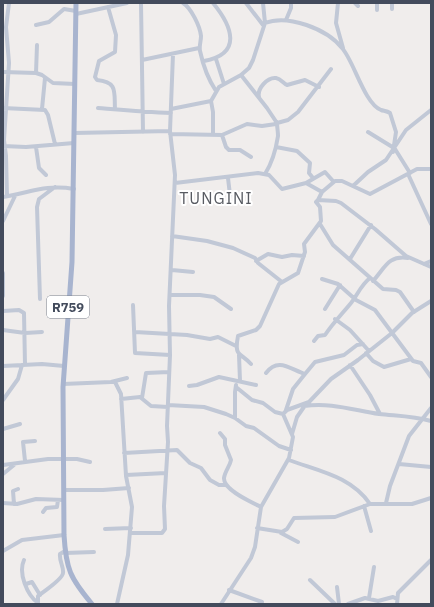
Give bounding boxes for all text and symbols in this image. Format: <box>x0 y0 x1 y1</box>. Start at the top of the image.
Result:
district label: TUNGINI <box>179 188 253 208</box>
road number: R759 <box>47 296 89 318</box>

